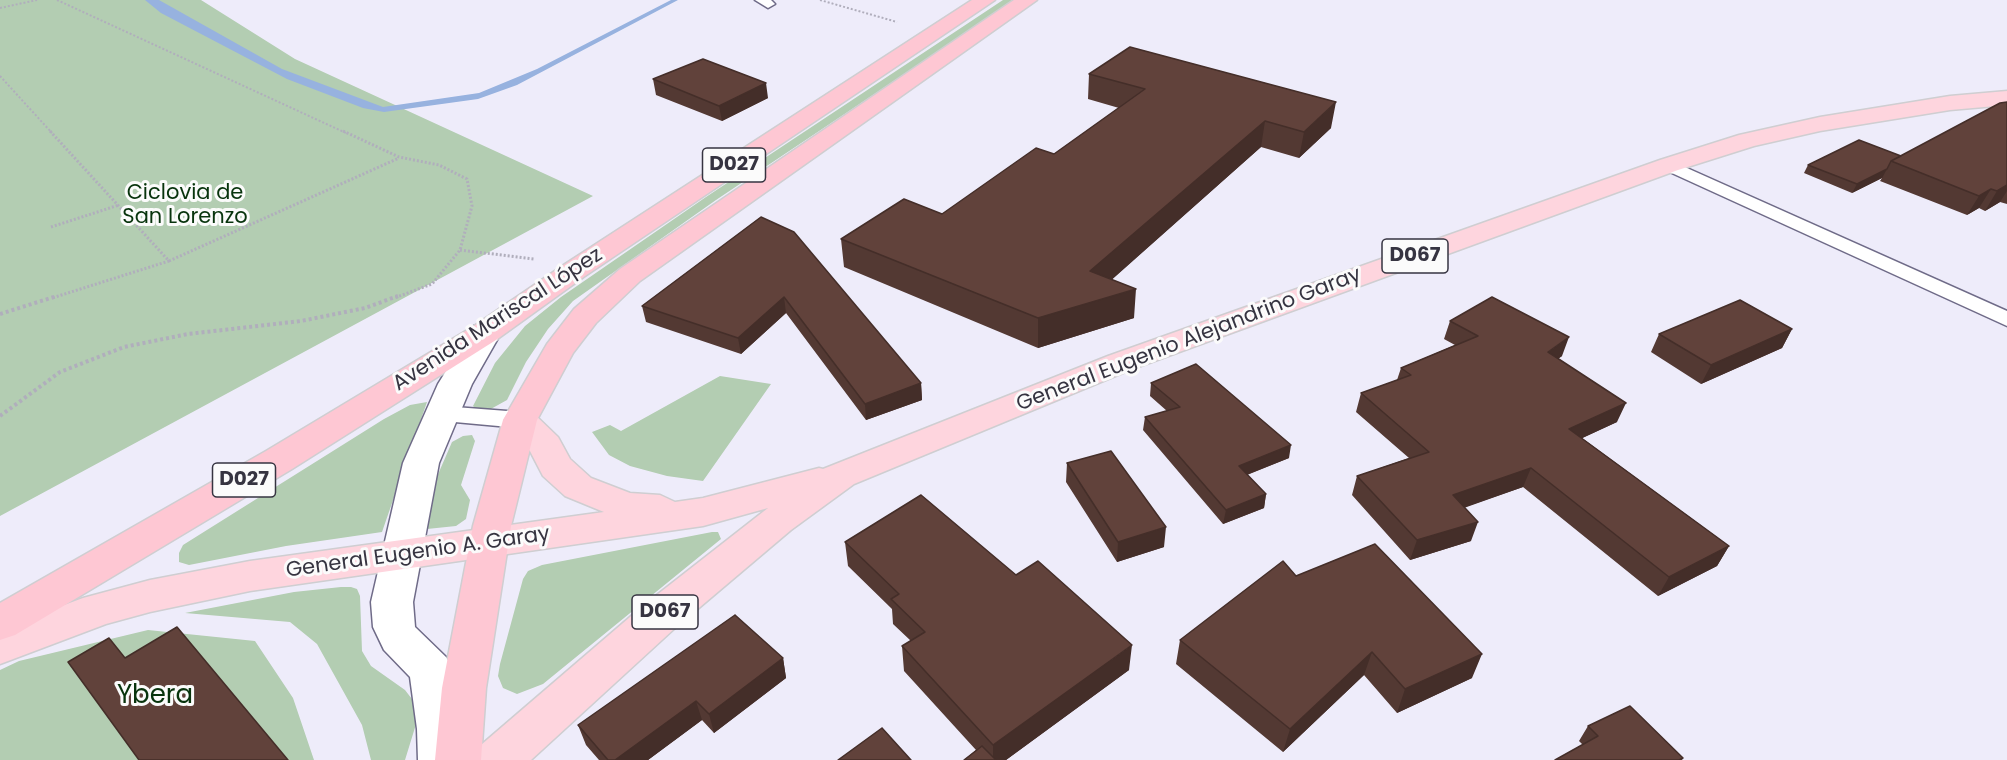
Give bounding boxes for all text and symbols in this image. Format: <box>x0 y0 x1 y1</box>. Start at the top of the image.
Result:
road number: D027 <box>702 148 766 182</box>
park label: Ciclovia de San Lorenzo <box>122 181 248 231</box>
road number: D067 <box>1382 239 1448 273</box>
street label: Avenida Mariscal López <box>388 243 608 397</box>
street label: General Eugenio Alejandrino Garay <box>1013 262 1365 418</box>
road number: D027 <box>212 463 276 497</box>
street label: General Eugenio A. Garay <box>284 522 552 584</box>
road number: D067 <box>632 595 698 629</box>
park label: Ybera <box>117 680 193 712</box>

